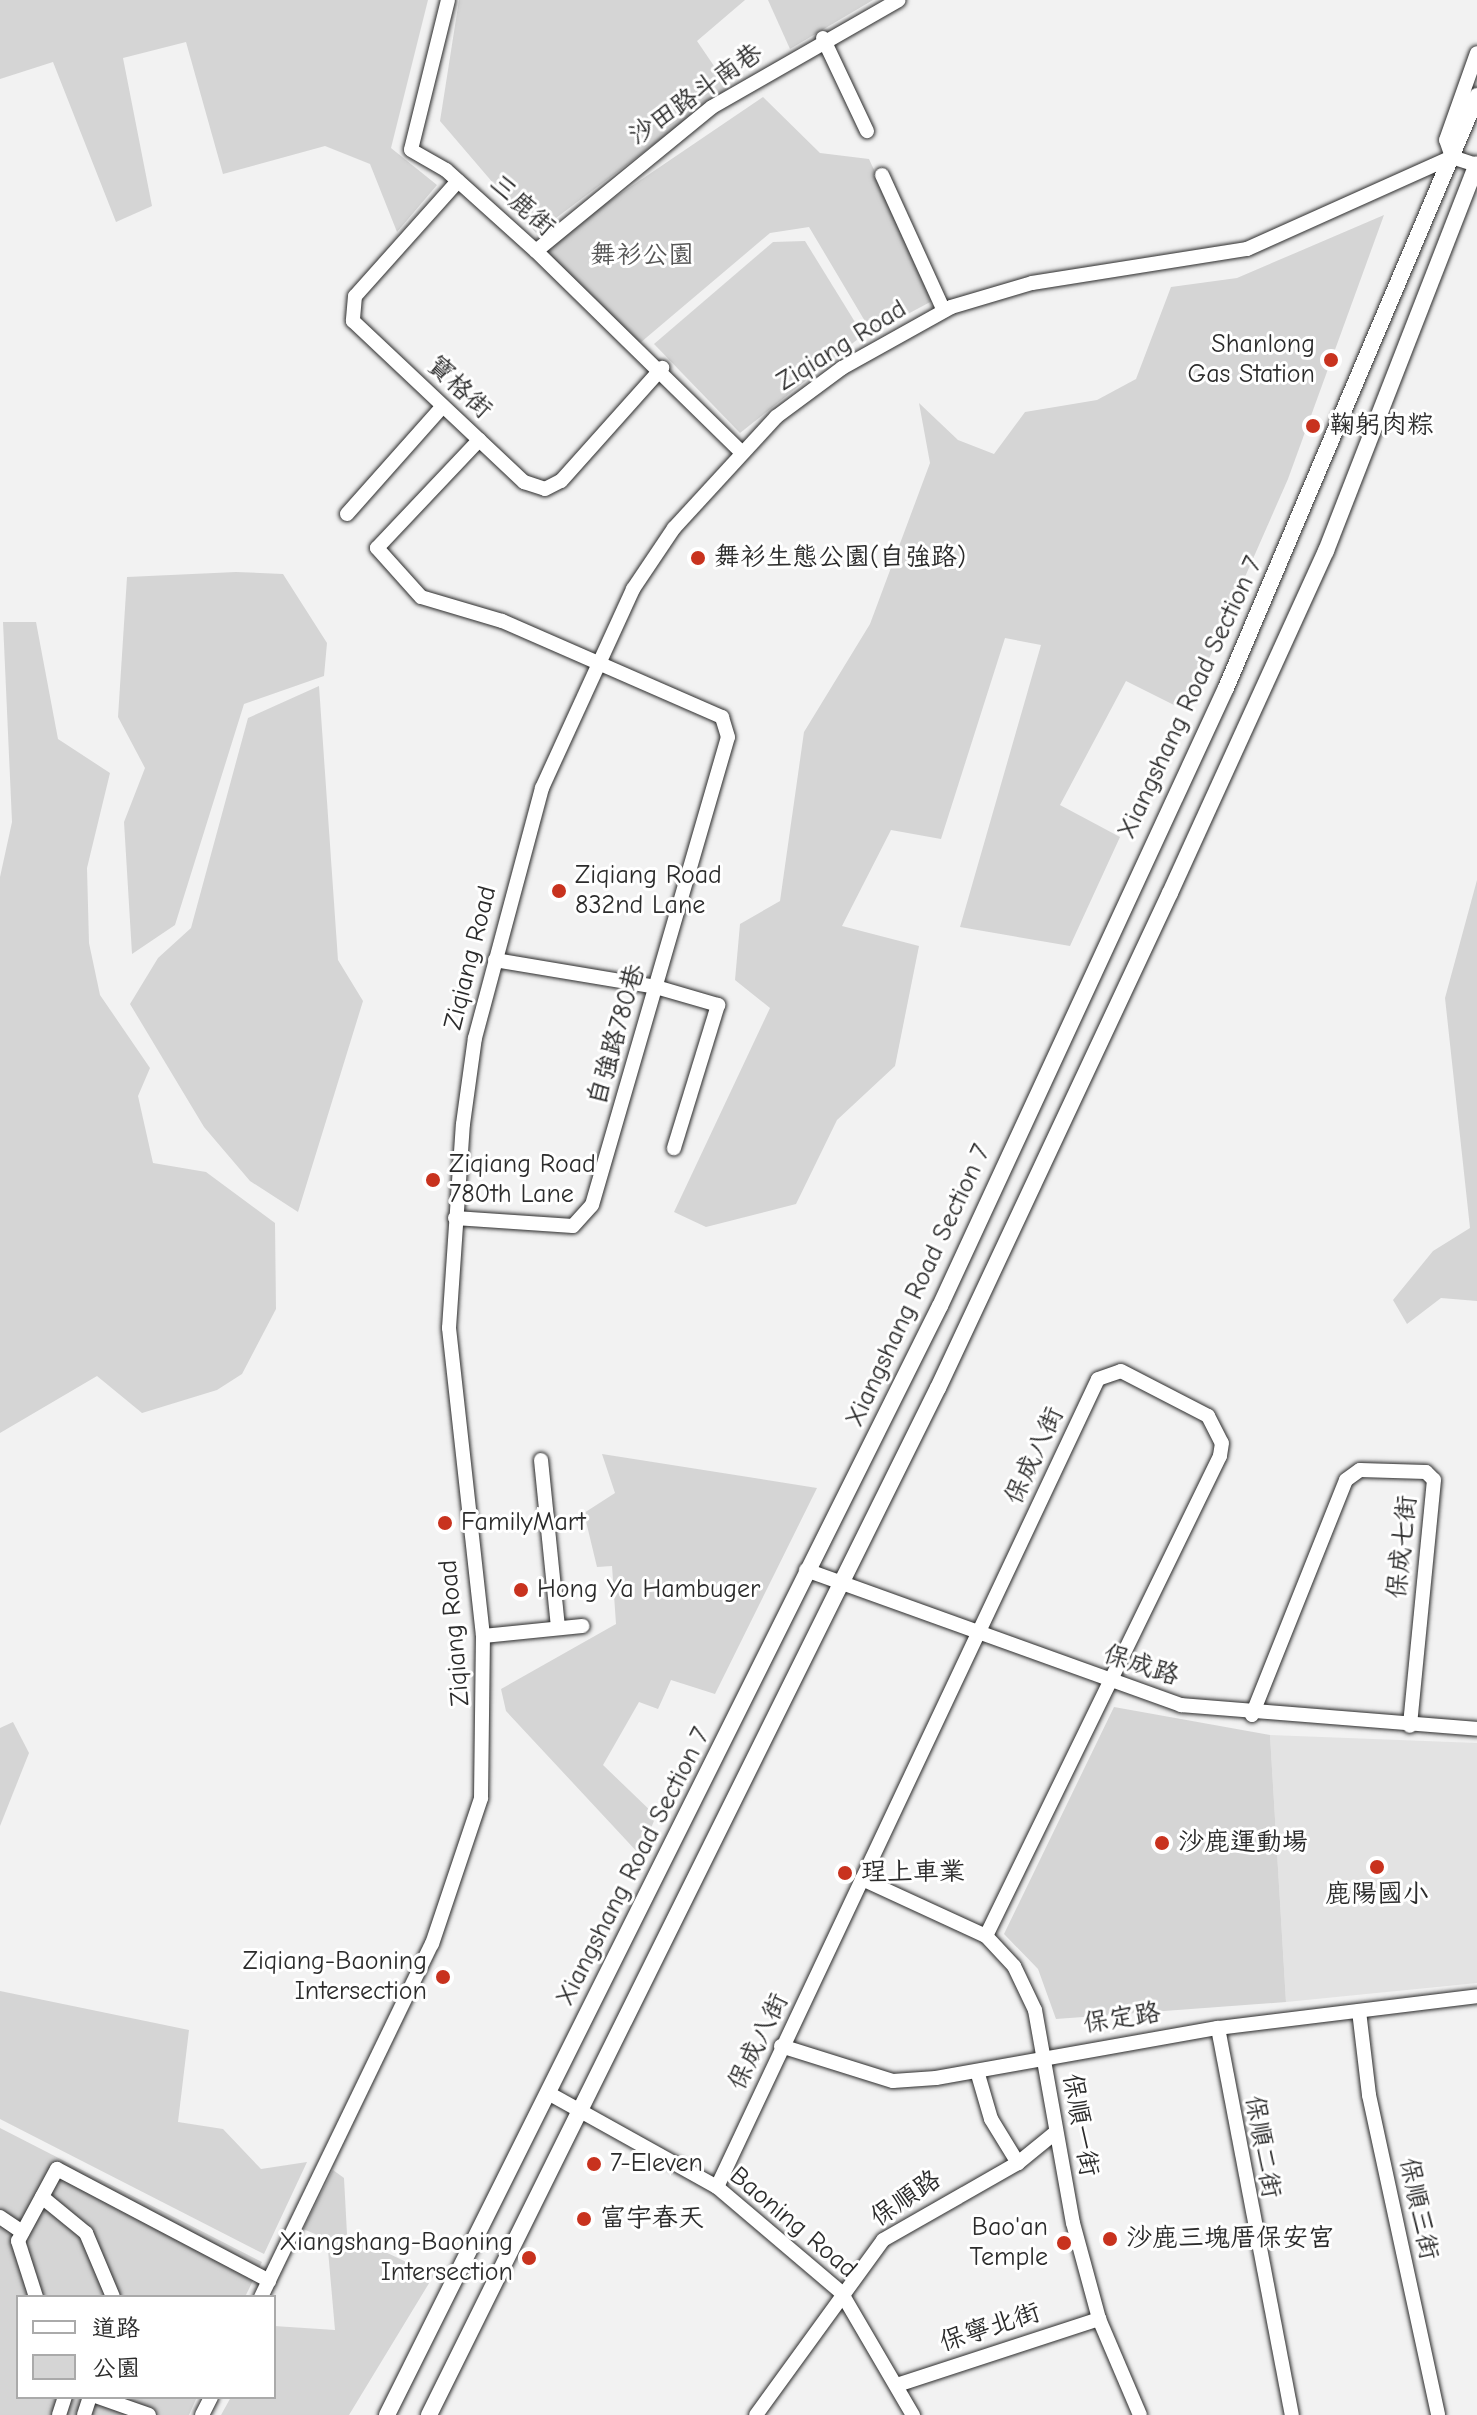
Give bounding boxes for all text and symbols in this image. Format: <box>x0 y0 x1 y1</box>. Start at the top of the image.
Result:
street label: 沙田路斗南巷 <box>623 37 769 153</box>
street label: 三鹿街 <box>483 168 561 244</box>
park label: 舞衫公園 <box>590 240 694 272</box>
street label: Ziqiang Road <box>771 294 913 398</box>
place label: Shanlong Gas Station <box>1188 329 1315 390</box>
street label: 寶格街 <box>420 350 498 426</box>
marker: Shanlong Gas Station <box>1322 351 1340 369</box>
place label: 鞠躬肉粽 <box>1329 410 1433 442</box>
marker: 鞠躬肉粽 <box>1304 417 1322 435</box>
place label: 舞衫生態公園(自強路) <box>714 542 966 574</box>
marker: 舞衫生態公園(自強路) <box>689 549 707 567</box>
street label: Xiangshang Road Section 7 <box>1112 552 1270 844</box>
place label: Ziqiang Road 832nd Lane <box>575 860 722 922</box>
marker: Ziqiang Road 832nd Lane <box>550 882 568 900</box>
street label: Ziqiang Road <box>438 883 504 1033</box>
street label: 自強路780巷 <box>582 961 652 1109</box>
street label: Xiangshang Road Section 7 <box>840 1140 998 1432</box>
place label: Ziqiang Road 780th Lane <box>449 1149 596 1210</box>
marker: Ziqiang Road 780th Lane <box>424 1171 442 1189</box>
street label: 保成八街 <box>999 1402 1071 1510</box>
street label: 保成七街 <box>1382 1494 1424 1600</box>
place label: FamilyMart <box>461 1507 586 1539</box>
marker: FamilyMart <box>436 1514 454 1532</box>
street label: Ziqiang Road <box>433 1558 477 1708</box>
place label: Hong Ya Hambuger <box>537 1574 760 1606</box>
marker: Hong Ya Hambuger <box>512 1581 530 1599</box>
street label: 保成路 <box>1099 1639 1183 1693</box>
street label: Xiangshang Road Section 7 <box>550 1723 718 2011</box>
place label: 沙鹿運動場 <box>1178 1827 1308 1859</box>
marker: 沙鹿運動場 <box>1153 1834 1171 1852</box>
place label: 珵上車業 <box>861 1857 965 1889</box>
marker: 鹿陽國小 <box>1368 1858 1386 1876</box>
marker: 珵上車業 <box>836 1864 854 1882</box>
place label: 鹿陽國小 <box>1325 1879 1429 1911</box>
place label: Ziqiang-Baoning Intersection <box>243 1946 427 2008</box>
marker: Ziqiang-Baoning Intersection <box>434 1968 452 1986</box>
street label: 保成八街 <box>722 1988 796 2096</box>
street label: 保定路 <box>1081 1997 1163 2041</box>
street label: 保順一街 <box>1056 2071 1104 2179</box>
street label: 保順二街 <box>1238 2093 1286 2201</box>
place label: 7-Eleven <box>610 2148 703 2180</box>
marker: 7-Eleven <box>585 2155 603 2173</box>
street label: 保順三街 <box>1392 2155 1444 2263</box>
street label: Baoning Road <box>723 2161 863 2285</box>
street label: 保順路 <box>865 2164 947 2234</box>
place label: 富宇春天 <box>600 2203 704 2235</box>
marker: 富宇春天 <box>575 2210 593 2228</box>
place label: Bao'an Temple <box>969 2212 1048 2274</box>
place label: 沙鹿三塊厝保安宮 <box>1126 2223 1334 2255</box>
place label: Xiangshang-Baoning Intersection <box>279 2227 513 2288</box>
marker: 沙鹿三塊厝保安宮 <box>1101 2230 1119 2248</box>
marker: Bao'an Temple <box>1055 2234 1073 2252</box>
marker: Xiangshang-Baoning Intersection <box>520 2249 538 2267</box>
legend <box>16 2295 276 2399</box>
street label: 保寧北街 <box>936 2297 1044 2359</box>
text: 道路 <box>92 2314 140 2342</box>
text: 公園 <box>92 2354 140 2382</box>

